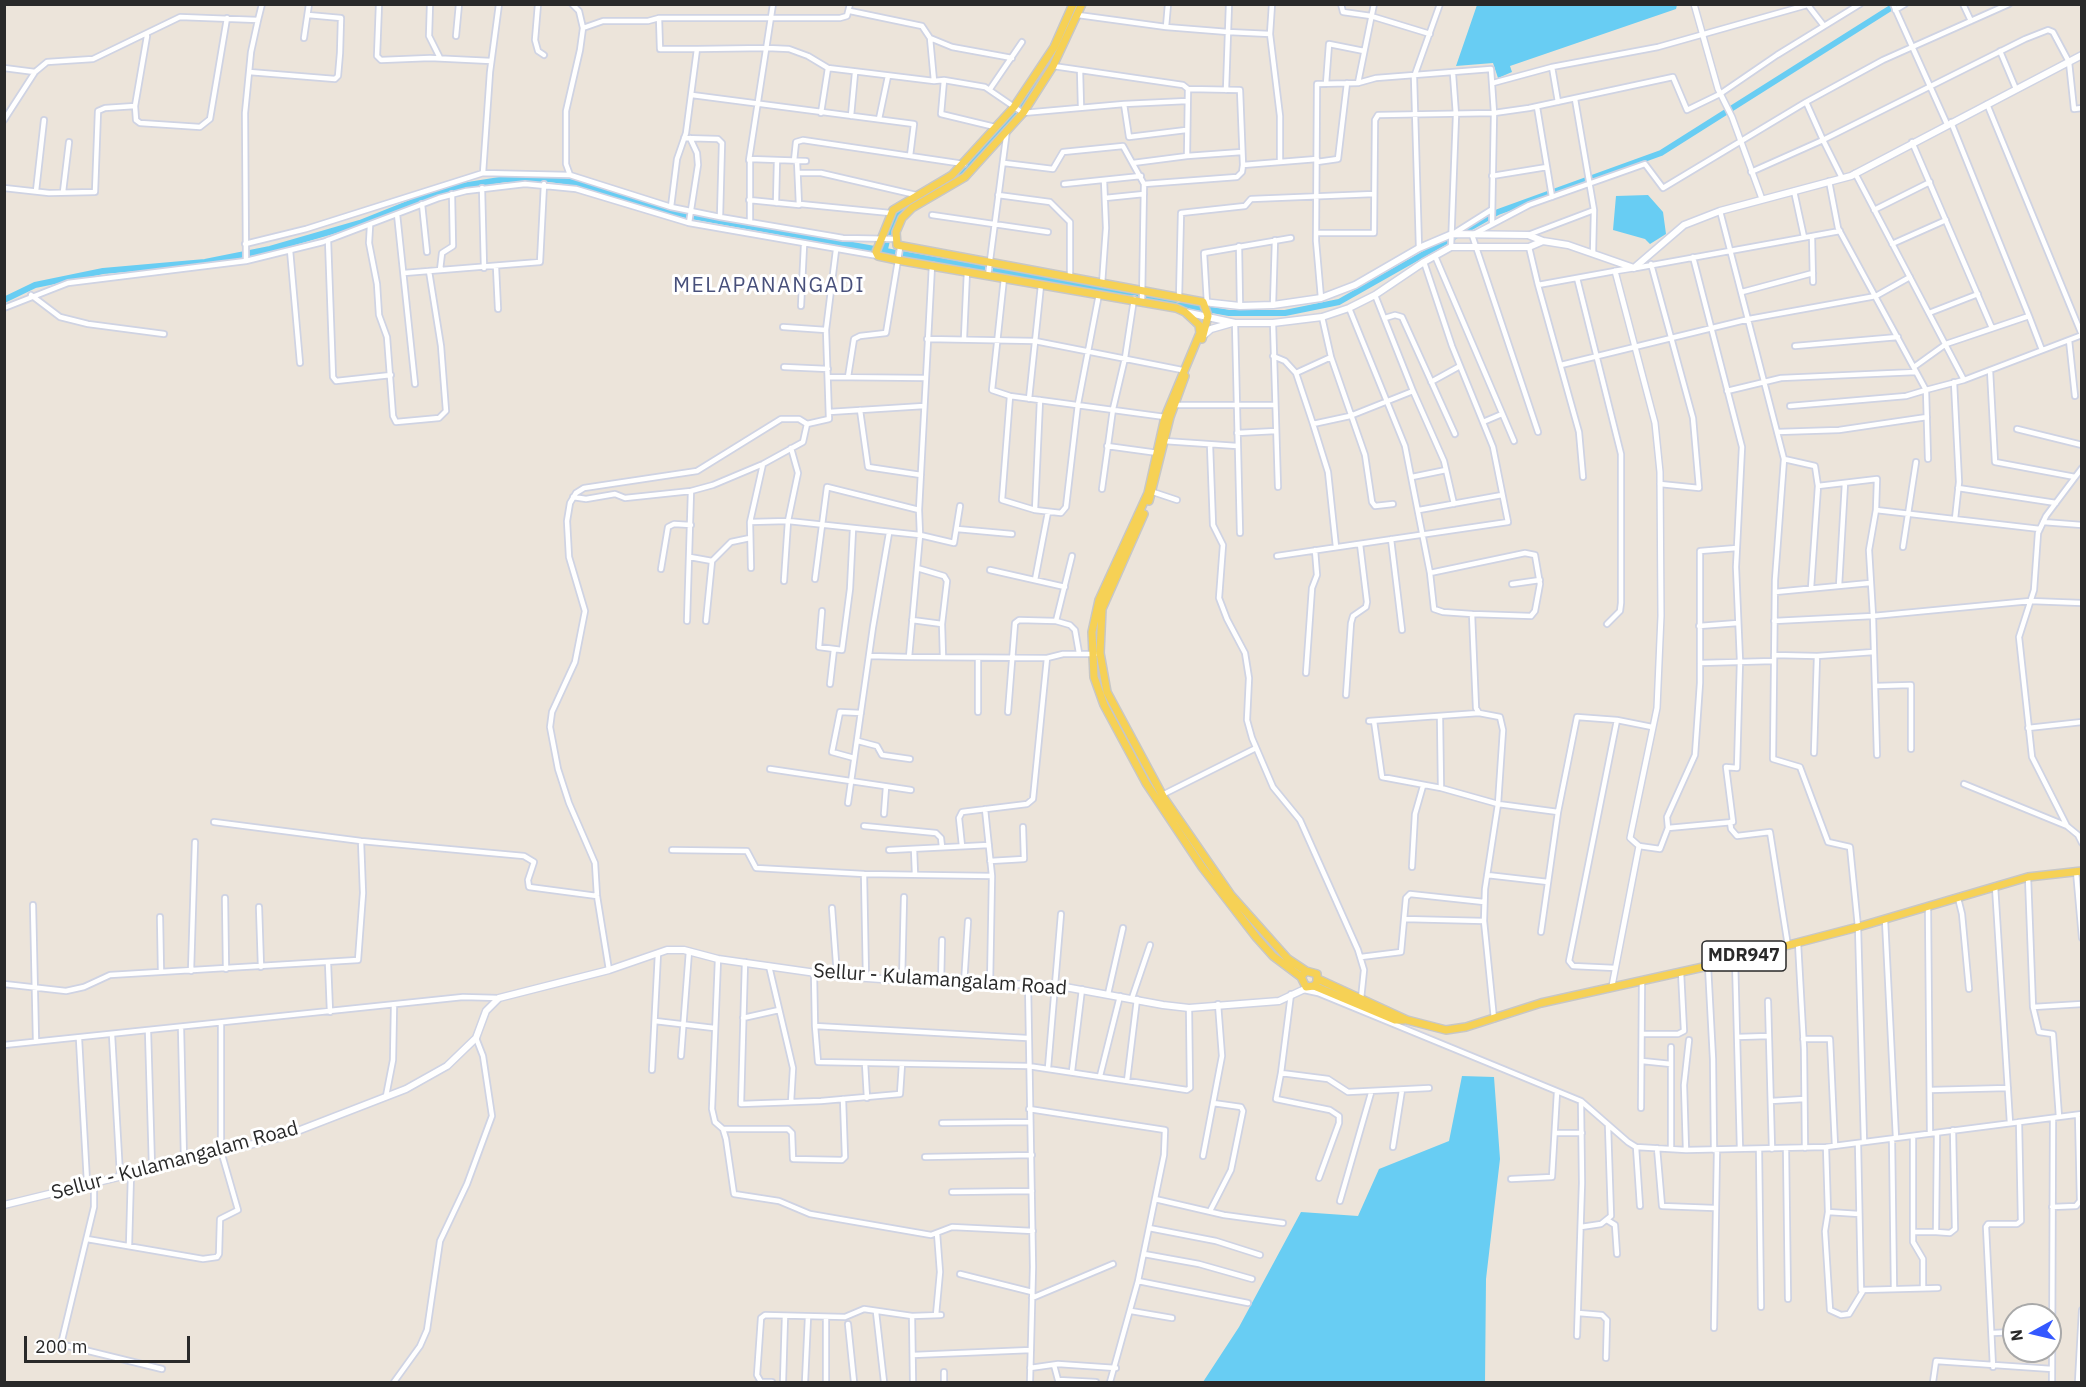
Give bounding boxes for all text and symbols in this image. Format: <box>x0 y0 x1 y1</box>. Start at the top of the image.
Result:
district label: MELAPANANGADI <box>673 273 865 299</box>
road number: MDR947 <box>1702 941 1786 971</box>
street label: Sellur - Kulamangalam Road <box>812 959 1068 1001</box>
street label: Sellur - Kulamangalam Road <box>49 1116 301 1206</box>
north arrow <box>2002 1303 2062 1363</box>
scale bar <box>27 1324 194 1362</box>
text: N <box>2005 1328 2027 1342</box>
text: 200 m <box>35 1335 87 1358</box>

